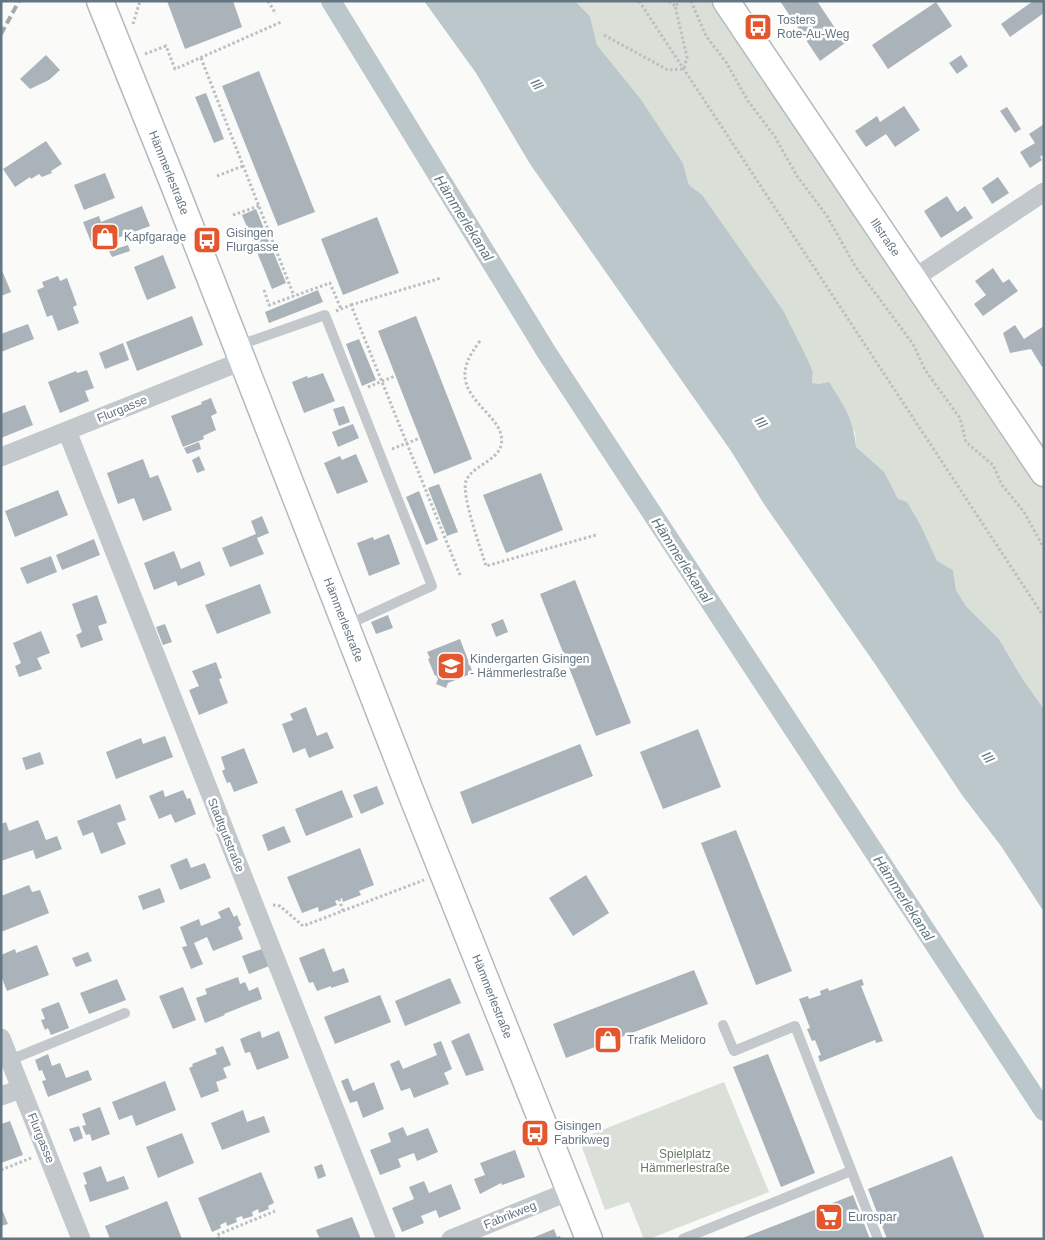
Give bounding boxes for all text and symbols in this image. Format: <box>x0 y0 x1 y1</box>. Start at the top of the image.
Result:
bus stop icon: Tosters Rote-Au-Weg <box>743 12 773 42</box>
place label: Tosters Rote-Au-Weg <box>777 13 849 41</box>
water label: Ill <box>528 75 547 93</box>
street label: Hämmerlestraße <box>146 129 192 217</box>
water label: Hämmerlekanal <box>431 172 497 265</box>
street label: Illstraße <box>867 216 903 259</box>
shop icon: Kapfgarage <box>90 222 120 252</box>
bus stop icon: Gisingen Flurgasse <box>192 225 222 255</box>
place label: Gisingen Flurgasse <box>226 226 279 254</box>
place label: Kapfgarage <box>124 230 186 244</box>
street label: Flurgasse <box>95 393 149 425</box>
water label: Ill <box>752 413 771 431</box>
water label: Hämmerlekanal <box>649 515 716 606</box>
street label: Hämmerlestraße <box>321 576 366 664</box>
school or university icon: Kindergarten Gisingen - Hämmerlestraße <box>436 651 466 681</box>
place label: Kindergarten Gisingen - Hämmerlestraße <box>470 652 589 680</box>
water label: Ill <box>979 748 998 766</box>
street label: Stadtgutstraße <box>205 796 247 874</box>
water label: Hämmerlekanal <box>871 853 938 944</box>
street label: Hämmerlestraße <box>469 952 515 1041</box>
shop icon: Trafik Melidoro <box>593 1025 623 1055</box>
place label: Trafik Melidoro <box>627 1033 706 1047</box>
street label: Flurgasse <box>25 1111 57 1165</box>
bus stop icon: Gisingen Fabrikweg <box>520 1118 550 1148</box>
place label: Gisingen Fabrikweg <box>554 1119 609 1147</box>
park label: Spielplatz Hämmerlestraße <box>640 1147 730 1175</box>
street label: Fabrikweg <box>482 1198 538 1232</box>
supermarket icon: Eurospar <box>814 1202 844 1232</box>
place label: Eurospar <box>848 1210 897 1224</box>

